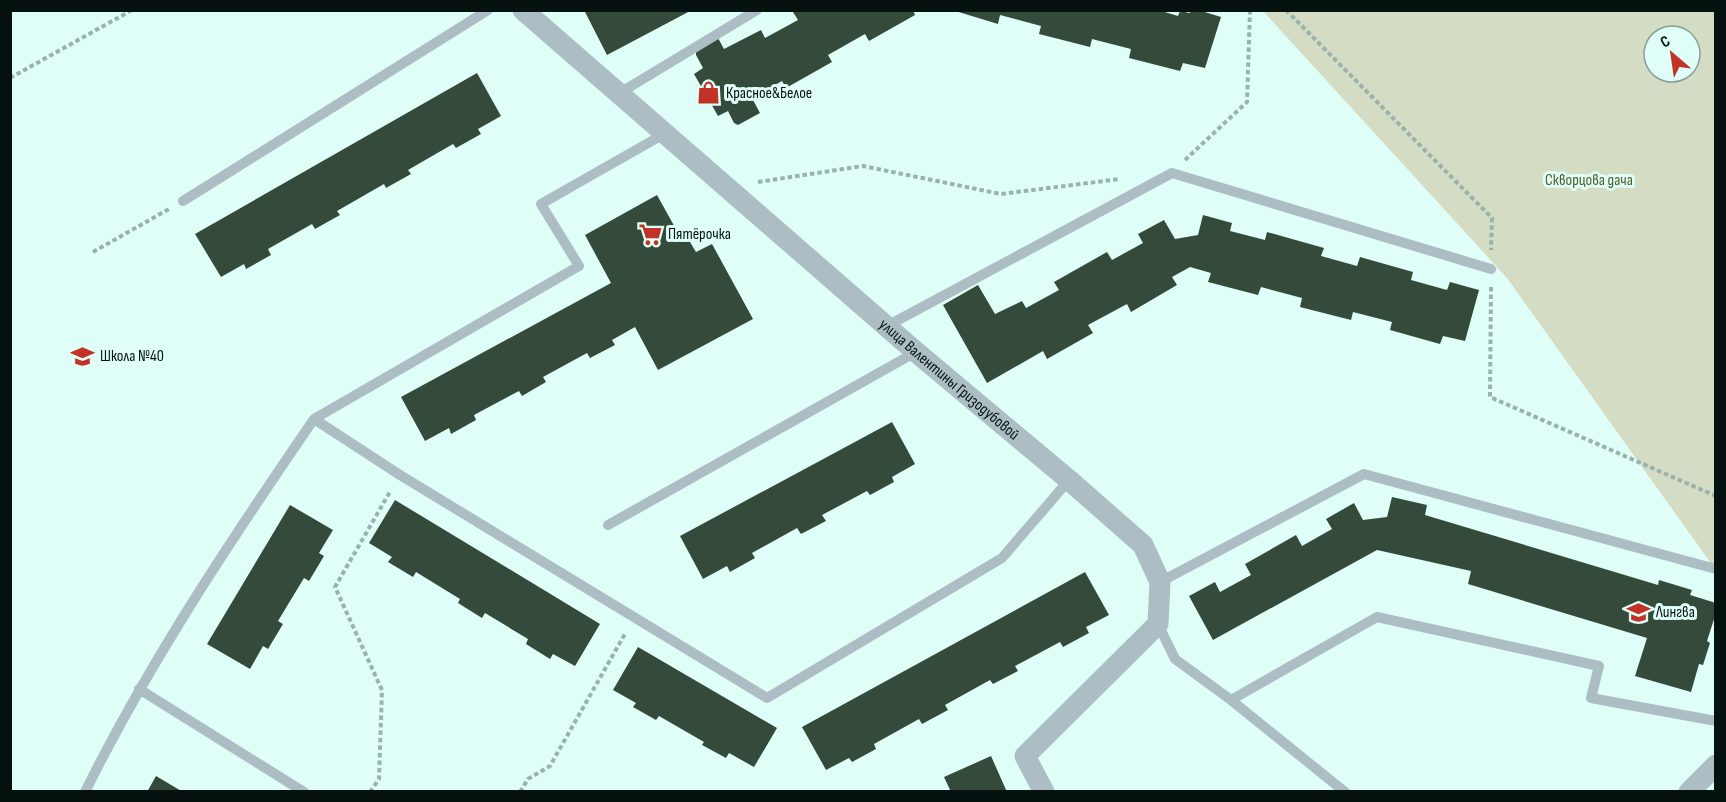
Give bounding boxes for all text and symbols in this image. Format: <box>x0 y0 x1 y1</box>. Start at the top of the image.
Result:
north arrow <box>1642 24 1702 84</box>
text: С <box>1657 32 1674 52</box>
shop icon: Красное&Белое <box>695 80 721 106</box>
place label: Красное&Белое <box>726 84 812 103</box>
park label: Скворцова дача <box>1545 171 1633 190</box>
supermarket icon: Пятёрочка <box>637 221 663 247</box>
place label: Пятёрочка <box>668 225 731 244</box>
street label: улица Валентины Гризодубовой <box>875 315 1023 444</box>
school or university icon: Школа №40 <box>69 343 95 369</box>
place label: Школа №40 <box>100 347 164 366</box>
school or university icon: Лингва <box>1625 599 1651 625</box>
place label: Лингва <box>1655 603 1695 622</box>

